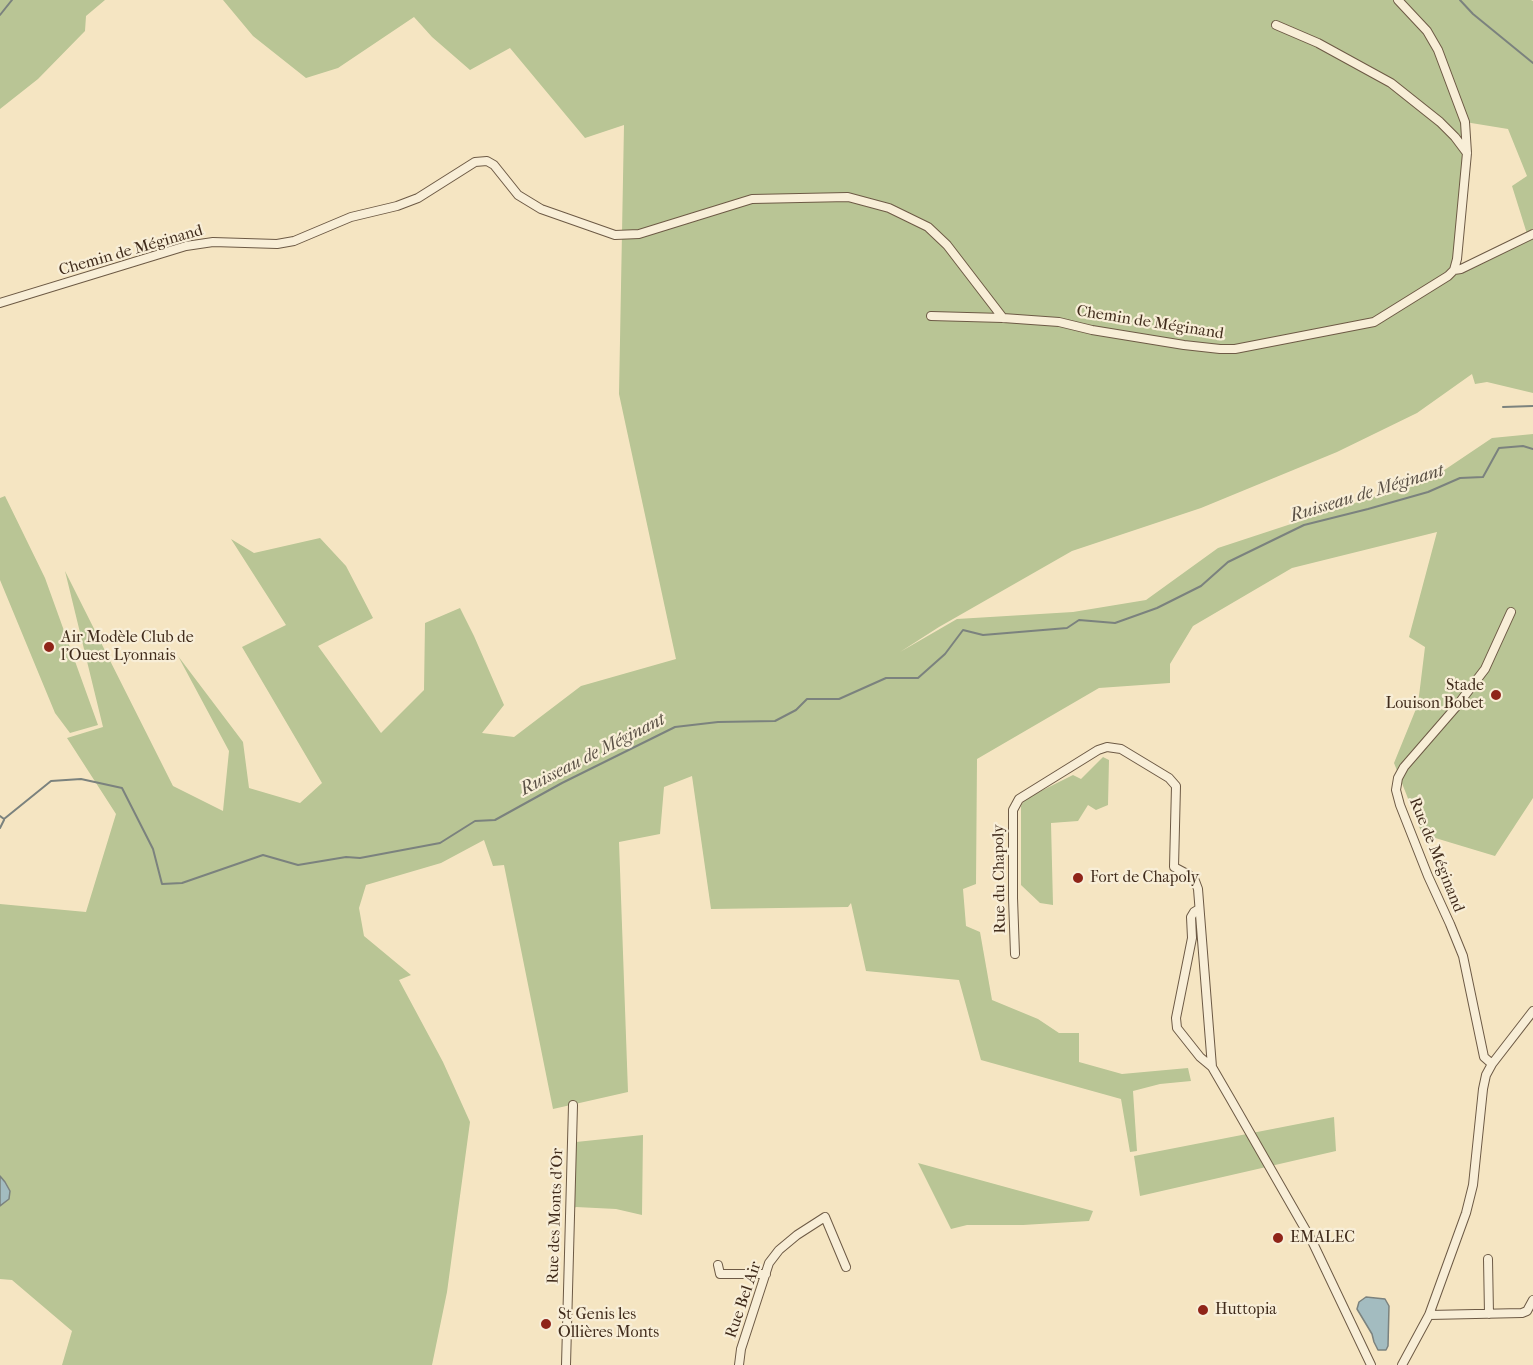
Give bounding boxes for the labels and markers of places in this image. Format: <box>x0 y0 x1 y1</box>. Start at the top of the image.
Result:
place label: Air Modèle Club de l'Ouest Lyonnais <box>61 628 194 666</box>
marker: Air Modèle Club de l'Ouest Lyonnais <box>42 640 56 654</box>
place label: Stade Louison Bobet <box>1385 676 1484 714</box>
marker: Stade Louison Bobet <box>1489 688 1503 702</box>
place label: Fort de Chapoly <box>1090 868 1199 888</box>
marker: Fort de Chapoly <box>1071 871 1085 885</box>
place label: EMALEC <box>1290 1228 1355 1248</box>
marker: EMALEC <box>1271 1231 1285 1245</box>
place label: Huttopia <box>1215 1300 1277 1320</box>
marker: Huttopia <box>1196 1303 1210 1317</box>
place label: St Genis les Ollières Monts <box>558 1305 659 1343</box>
marker: St Genis les Ollières Monts <box>539 1317 553 1331</box>

